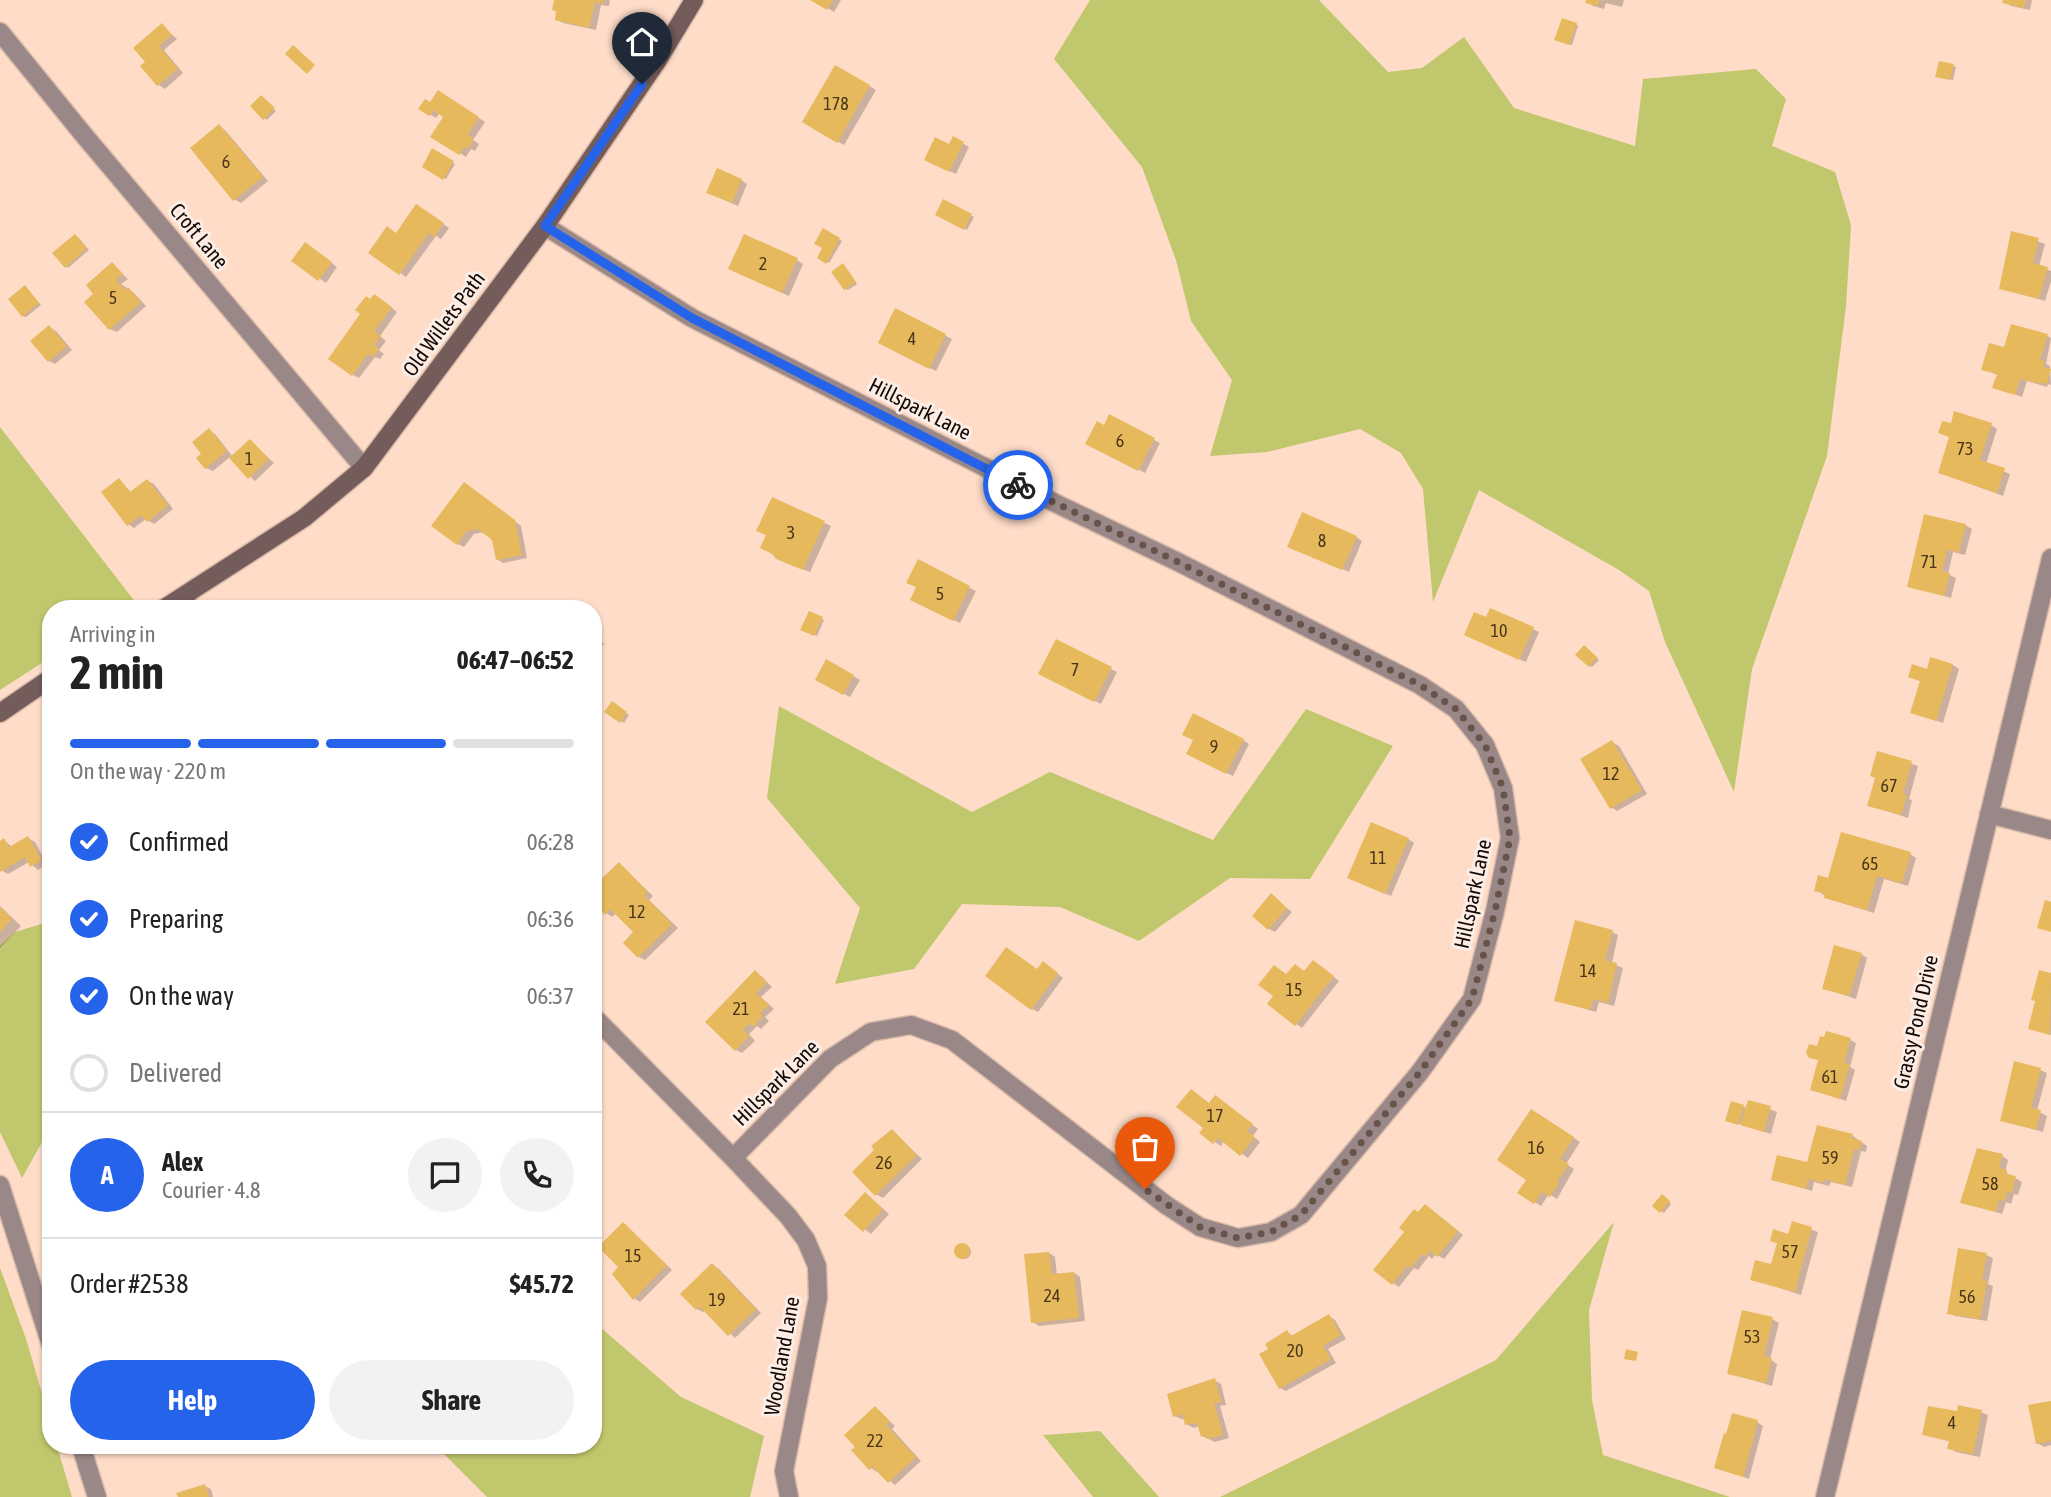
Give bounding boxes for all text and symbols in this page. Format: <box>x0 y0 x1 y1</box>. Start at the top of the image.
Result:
pin <box>612 12.0 672 84</box>
icon: home <box>623 23 661 61</box>
house number: 178 <box>823 93 849 114</box>
house number: 6 <box>222 151 230 172</box>
street label: Croft Lane <box>166 198 234 273</box>
house number: 2 <box>759 253 767 274</box>
street label: Old Willets Path <box>397 267 489 380</box>
house number: 5 <box>109 287 117 308</box>
house number: 4 <box>908 328 916 349</box>
street label: Hillspark Lane <box>865 372 975 444</box>
house number: 6 <box>1116 430 1124 451</box>
house number: 73 <box>1957 438 1973 459</box>
house number: 1 <box>245 448 253 469</box>
courier <box>983 450 1053 520</box>
icon: bike <box>999 466 1037 504</box>
house number: 3 <box>787 522 795 543</box>
house number: 8 <box>1318 530 1326 551</box>
house number: 71 <box>1921 551 1937 572</box>
house number: 5 <box>936 583 944 604</box>
house number: 10 <box>1491 620 1507 641</box>
text: Arriving in <box>70 621 156 647</box>
text: 06:47–06:52 <box>457 645 574 675</box>
text: 2 min <box>70 646 164 699</box>
house number: 7 <box>1071 659 1079 680</box>
house number: 9 <box>1210 736 1218 757</box>
text: On the way · 220 m <box>70 758 226 784</box>
house number: 12 <box>1603 763 1619 784</box>
house number: 67 <box>1881 775 1897 796</box>
icon: check <box>70 823 108 861</box>
text: Confirmed <box>129 827 229 857</box>
text: 06:28 <box>527 829 574 855</box>
street label: Hillspark Lane <box>1449 837 1495 951</box>
house number: 11 <box>1370 847 1386 868</box>
house number: 65 <box>1862 853 1878 874</box>
icon: check <box>70 900 108 938</box>
house number: 12 <box>629 901 645 922</box>
text: Preparing <box>129 904 223 934</box>
text: 06:36 <box>527 906 574 932</box>
street label: Grassy Pond Drive <box>1888 952 1942 1091</box>
house number: 14 <box>1580 960 1596 981</box>
icon: check <box>70 977 108 1015</box>
house number: 15 <box>1286 979 1302 1000</box>
text: On the way <box>129 981 234 1011</box>
text: 06:37 <box>527 983 574 1009</box>
house number: 21 <box>733 998 749 1019</box>
street label: Hillspark Lane <box>727 1034 823 1130</box>
text: Delivered <box>129 1058 222 1088</box>
house number: 61 <box>1822 1066 1838 1087</box>
house number: 17 <box>1207 1105 1223 1126</box>
pin <box>1115 1117 1175 1189</box>
icon: bag <box>1126 1128 1164 1166</box>
house number: 16 <box>1528 1137 1544 1158</box>
button: chat <box>408 1138 482 1212</box>
button: phone <box>500 1138 574 1212</box>
text: Alex <box>162 1147 203 1177</box>
house number: 59 <box>1822 1147 1838 1168</box>
house number: 26 <box>876 1152 892 1173</box>
text: A <box>101 1160 113 1190</box>
house number: 58 <box>1982 1173 1998 1194</box>
text: Courier · 4.8 <box>162 1177 261 1203</box>
house number: 57 <box>1782 1241 1798 1262</box>
house number: 15 <box>625 1245 641 1266</box>
text: Order #2538 <box>70 1269 189 1299</box>
text: $45.72 <box>510 1269 574 1299</box>
house number: 24 <box>1044 1285 1060 1306</box>
house number: 56 <box>1959 1286 1975 1307</box>
house number: 19 <box>709 1289 725 1310</box>
street label: Woodland Lane <box>759 1295 803 1417</box>
house number: 53 <box>1744 1326 1760 1347</box>
house number: 20 <box>1287 1340 1303 1361</box>
button: Help <box>70 1360 315 1440</box>
button: Share <box>329 1360 574 1440</box>
house number: 4 <box>1948 1412 1956 1433</box>
house number: 22 <box>867 1430 883 1451</box>

